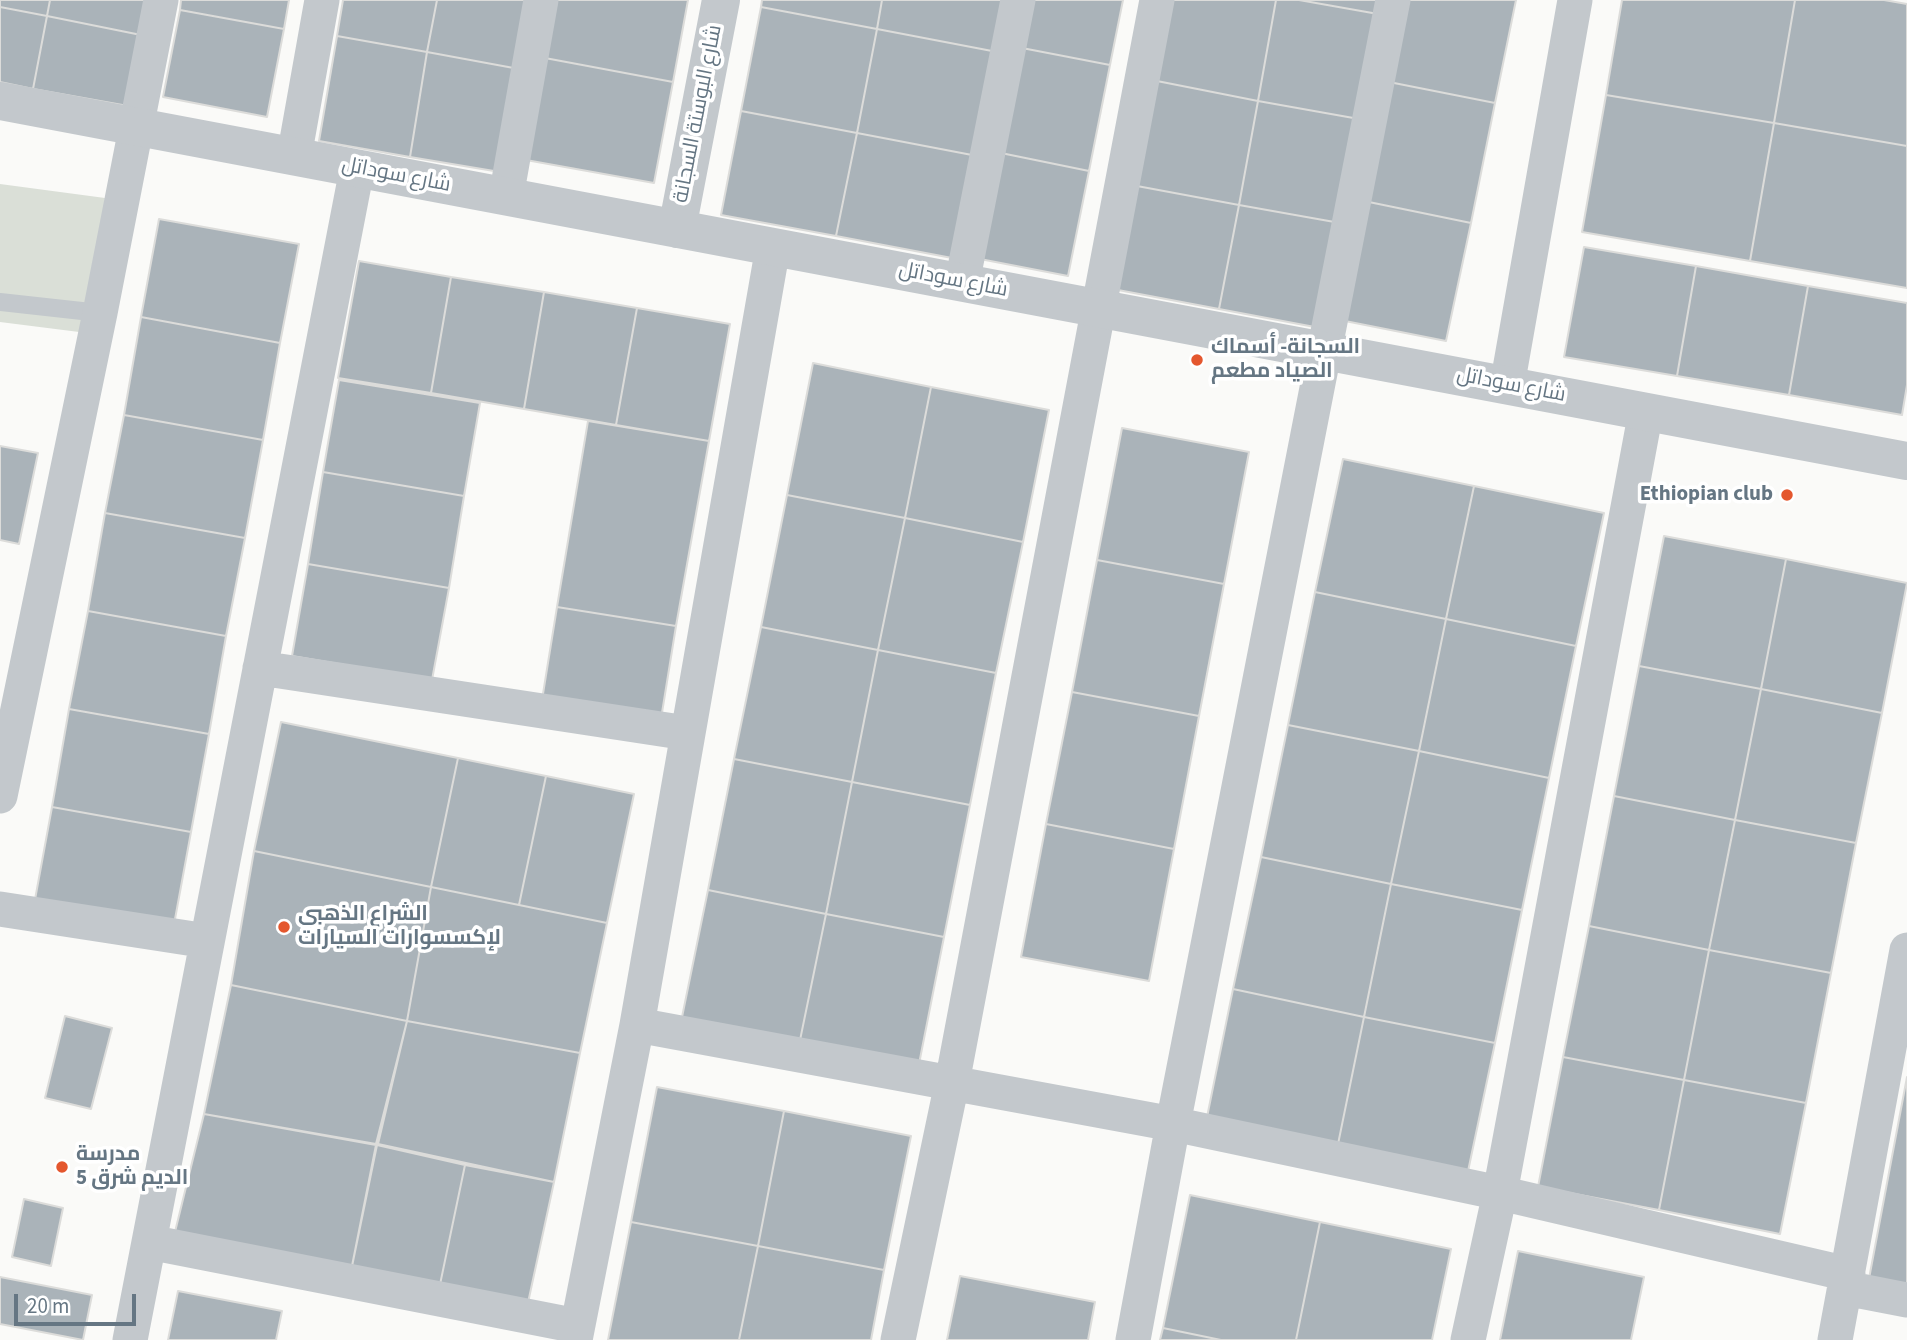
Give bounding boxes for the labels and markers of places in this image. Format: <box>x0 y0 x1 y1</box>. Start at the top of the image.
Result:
place label: السجانة- أسماك الصياد مطعم <box>1211 335 1360 385</box>
marker: السجانة- أسماك الصياد مطعم <box>1189 352 1205 368</box>
place label: Ethiopian club <box>1640 482 1773 508</box>
marker: Ethiopian club <box>1779 487 1795 503</box>
place label: الشراع الذهبي لإكسسوارات السيارات <box>298 902 501 952</box>
marker: الشراع الذهبي لإكسسوارات السيارات <box>276 919 292 935</box>
place label: مدرسة الديم شرق 5 <box>76 1142 188 1192</box>
marker: مدرسة الديم شرق 5 <box>54 1159 70 1175</box>

